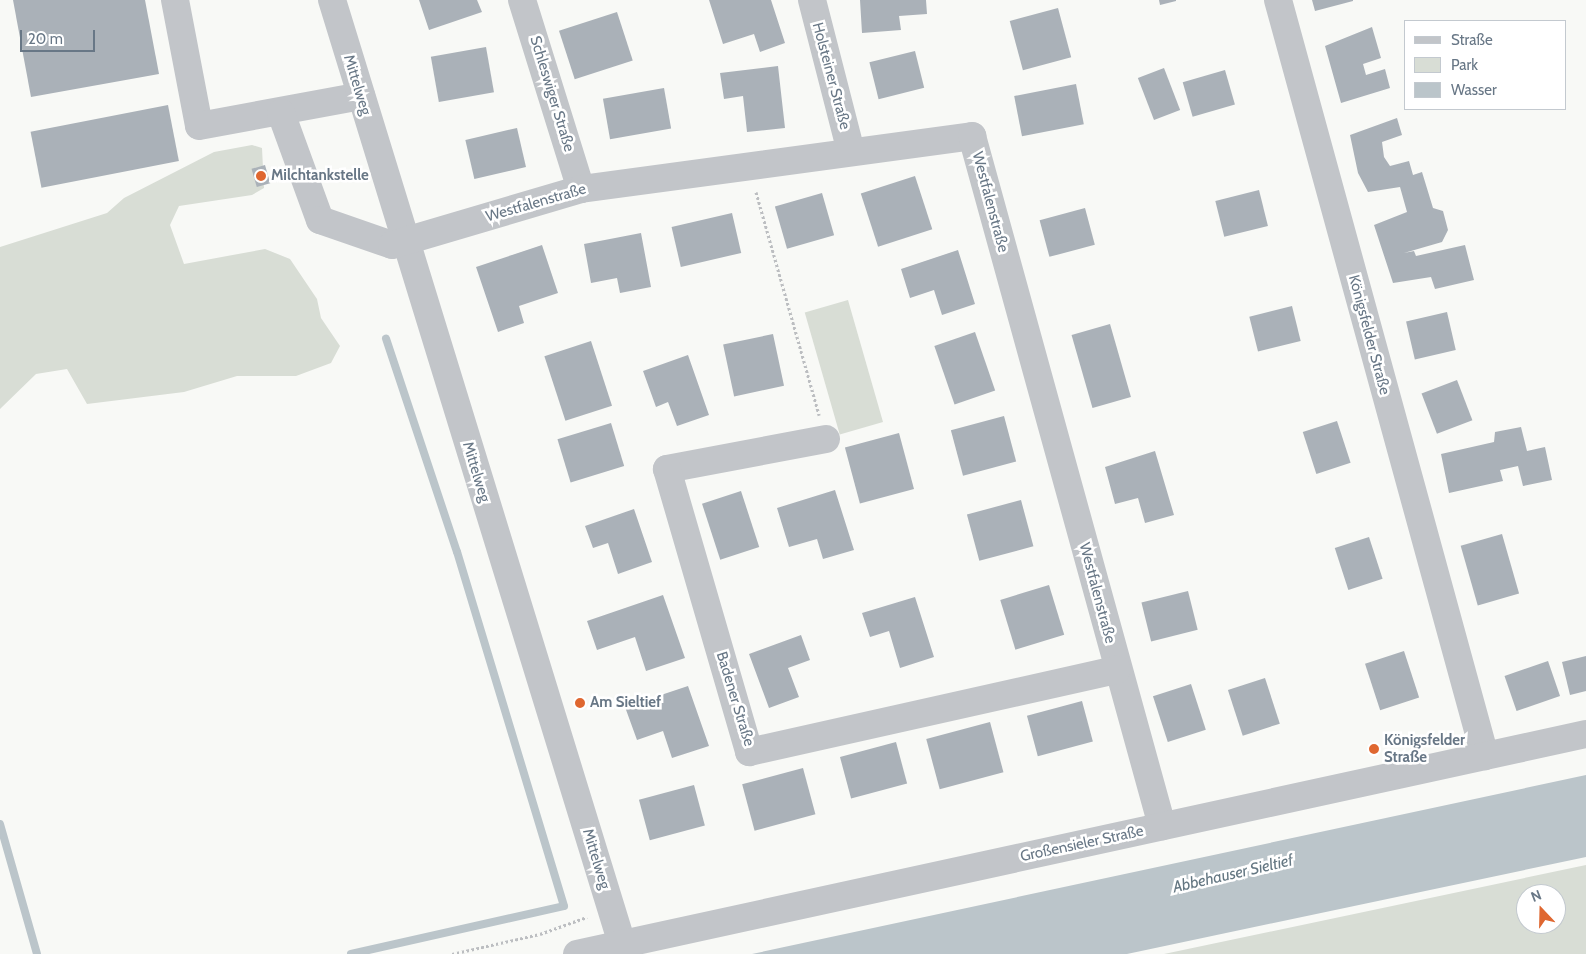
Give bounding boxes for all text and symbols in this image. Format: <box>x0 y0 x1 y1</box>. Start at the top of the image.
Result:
scale bar <box>22 20 98 52</box>
street label: Holsteiner Straße <box>808 20 854 132</box>
legend <box>1404 20 1566 110</box>
text: 20 m <box>28 30 63 48</box>
text: Straße <box>1451 31 1493 49</box>
street label: Schleswiger Straße <box>526 34 578 154</box>
street label: Mittelweg <box>339 53 375 117</box>
text: Park <box>1451 56 1478 74</box>
text: Wasser <box>1451 81 1497 99</box>
street label: Westfalenstraße <box>968 150 1012 254</box>
place label: Milchtankstelle <box>271 167 369 185</box>
marker: Milchtankstelle <box>255 170 267 182</box>
street label: Westfalenstraße <box>484 180 588 226</box>
street label: Königsfelder Straße <box>1344 273 1394 397</box>
street label: Mittelweg <box>458 440 494 504</box>
street label: Westfalenstraße <box>1075 541 1119 645</box>
street label: Badener Straße <box>712 649 758 749</box>
place label: Am Sieltief <box>590 694 661 712</box>
marker: Am Sieltief <box>574 697 586 709</box>
place label: Königsfelder Straße <box>1384 731 1465 766</box>
marker: Königsfelder Straße <box>1368 743 1380 755</box>
street label: Großensieler Straße <box>1019 822 1145 866</box>
street label: Mittelweg <box>578 827 614 891</box>
water label: Abbehauser Sieltief <box>1171 851 1295 897</box>
north arrow <box>1516 884 1566 934</box>
text: N <box>1528 886 1544 906</box>

